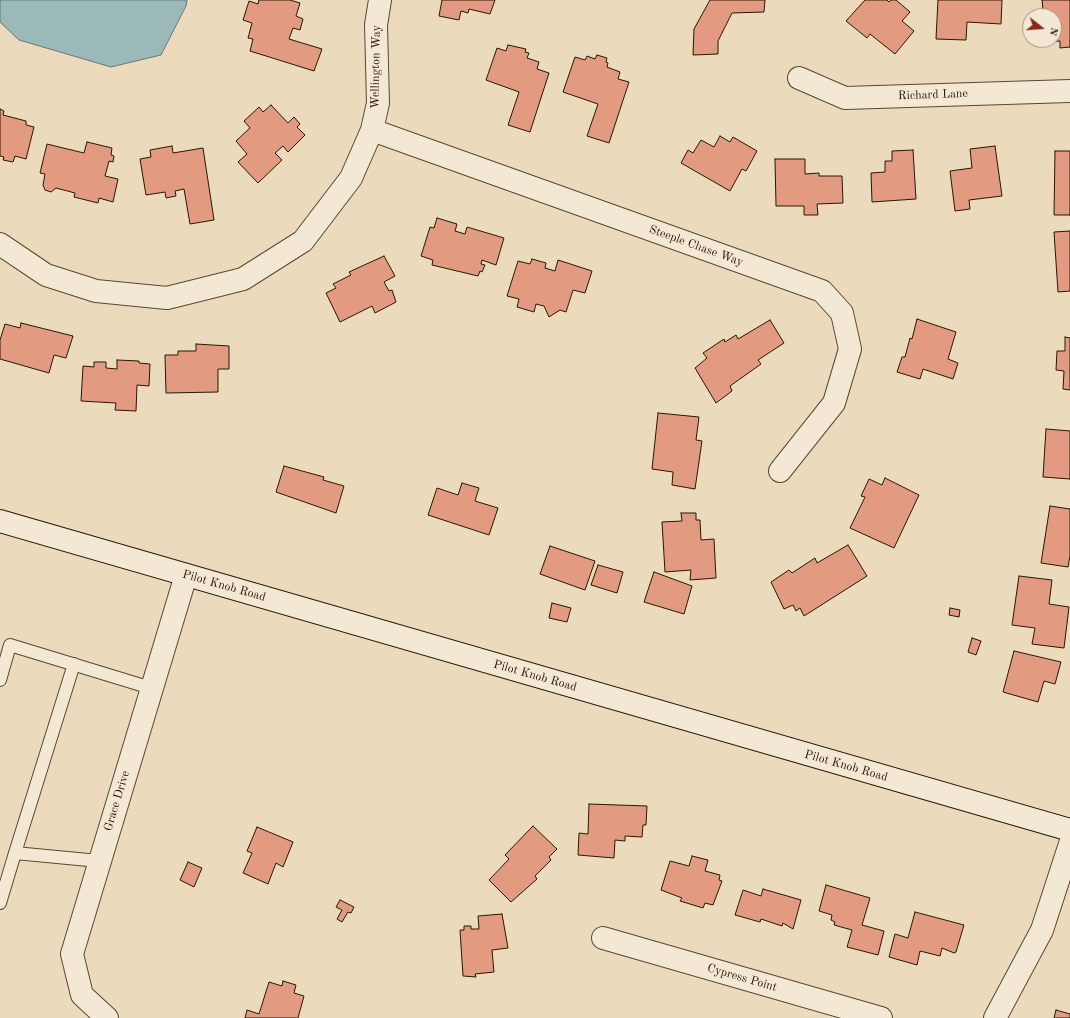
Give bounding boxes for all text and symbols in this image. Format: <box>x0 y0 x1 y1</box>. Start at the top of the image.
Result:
north arrow <box>1022 8 1062 48</box>
street label: Wellington Way <box>368 25 384 109</box>
text: N <box>1047 26 1059 37</box>
street label: Richard Lane <box>898 87 968 103</box>
street label: Steeple Chase Way <box>647 222 745 270</box>
street label: Pilot Knob Road <box>181 567 267 605</box>
street label: Pilot Knob Road <box>492 657 578 695</box>
street label: Pilot Knob Road <box>803 747 889 785</box>
street label: Grace Drive <box>101 769 133 833</box>
street label: Cypress Point <box>705 961 779 995</box>

